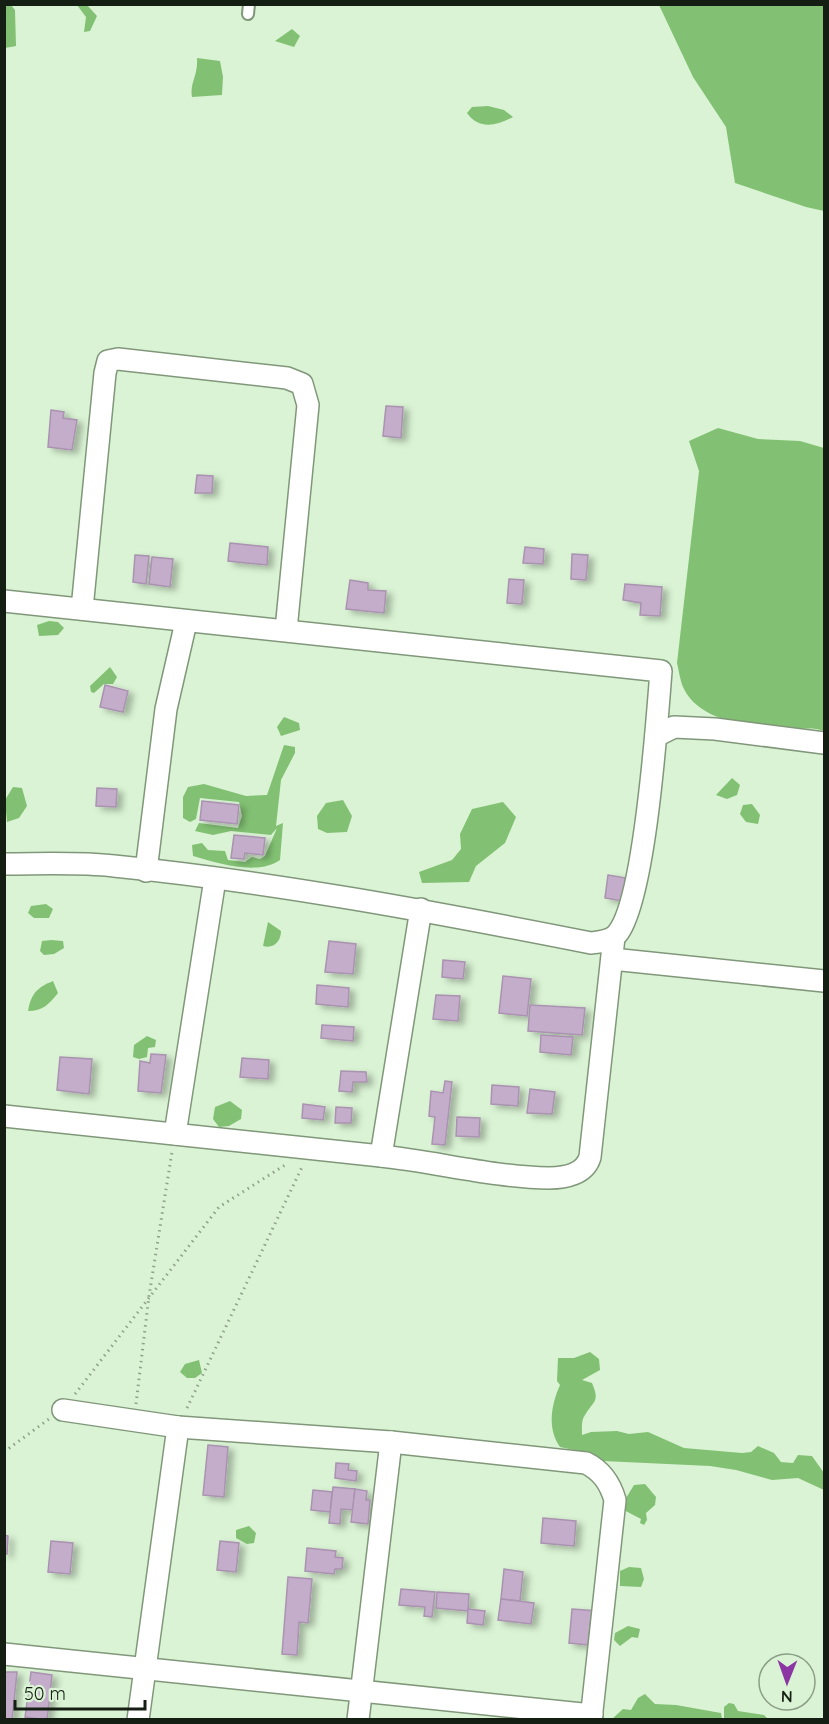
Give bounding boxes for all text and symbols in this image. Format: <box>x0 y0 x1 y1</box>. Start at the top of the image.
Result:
north arrow <box>757 1652 817 1712</box>
scale bar <box>15 1673 146 1711</box>
text: 50 m <box>24 1682 66 1705</box>
text: N <box>781 1687 793 1707</box>

